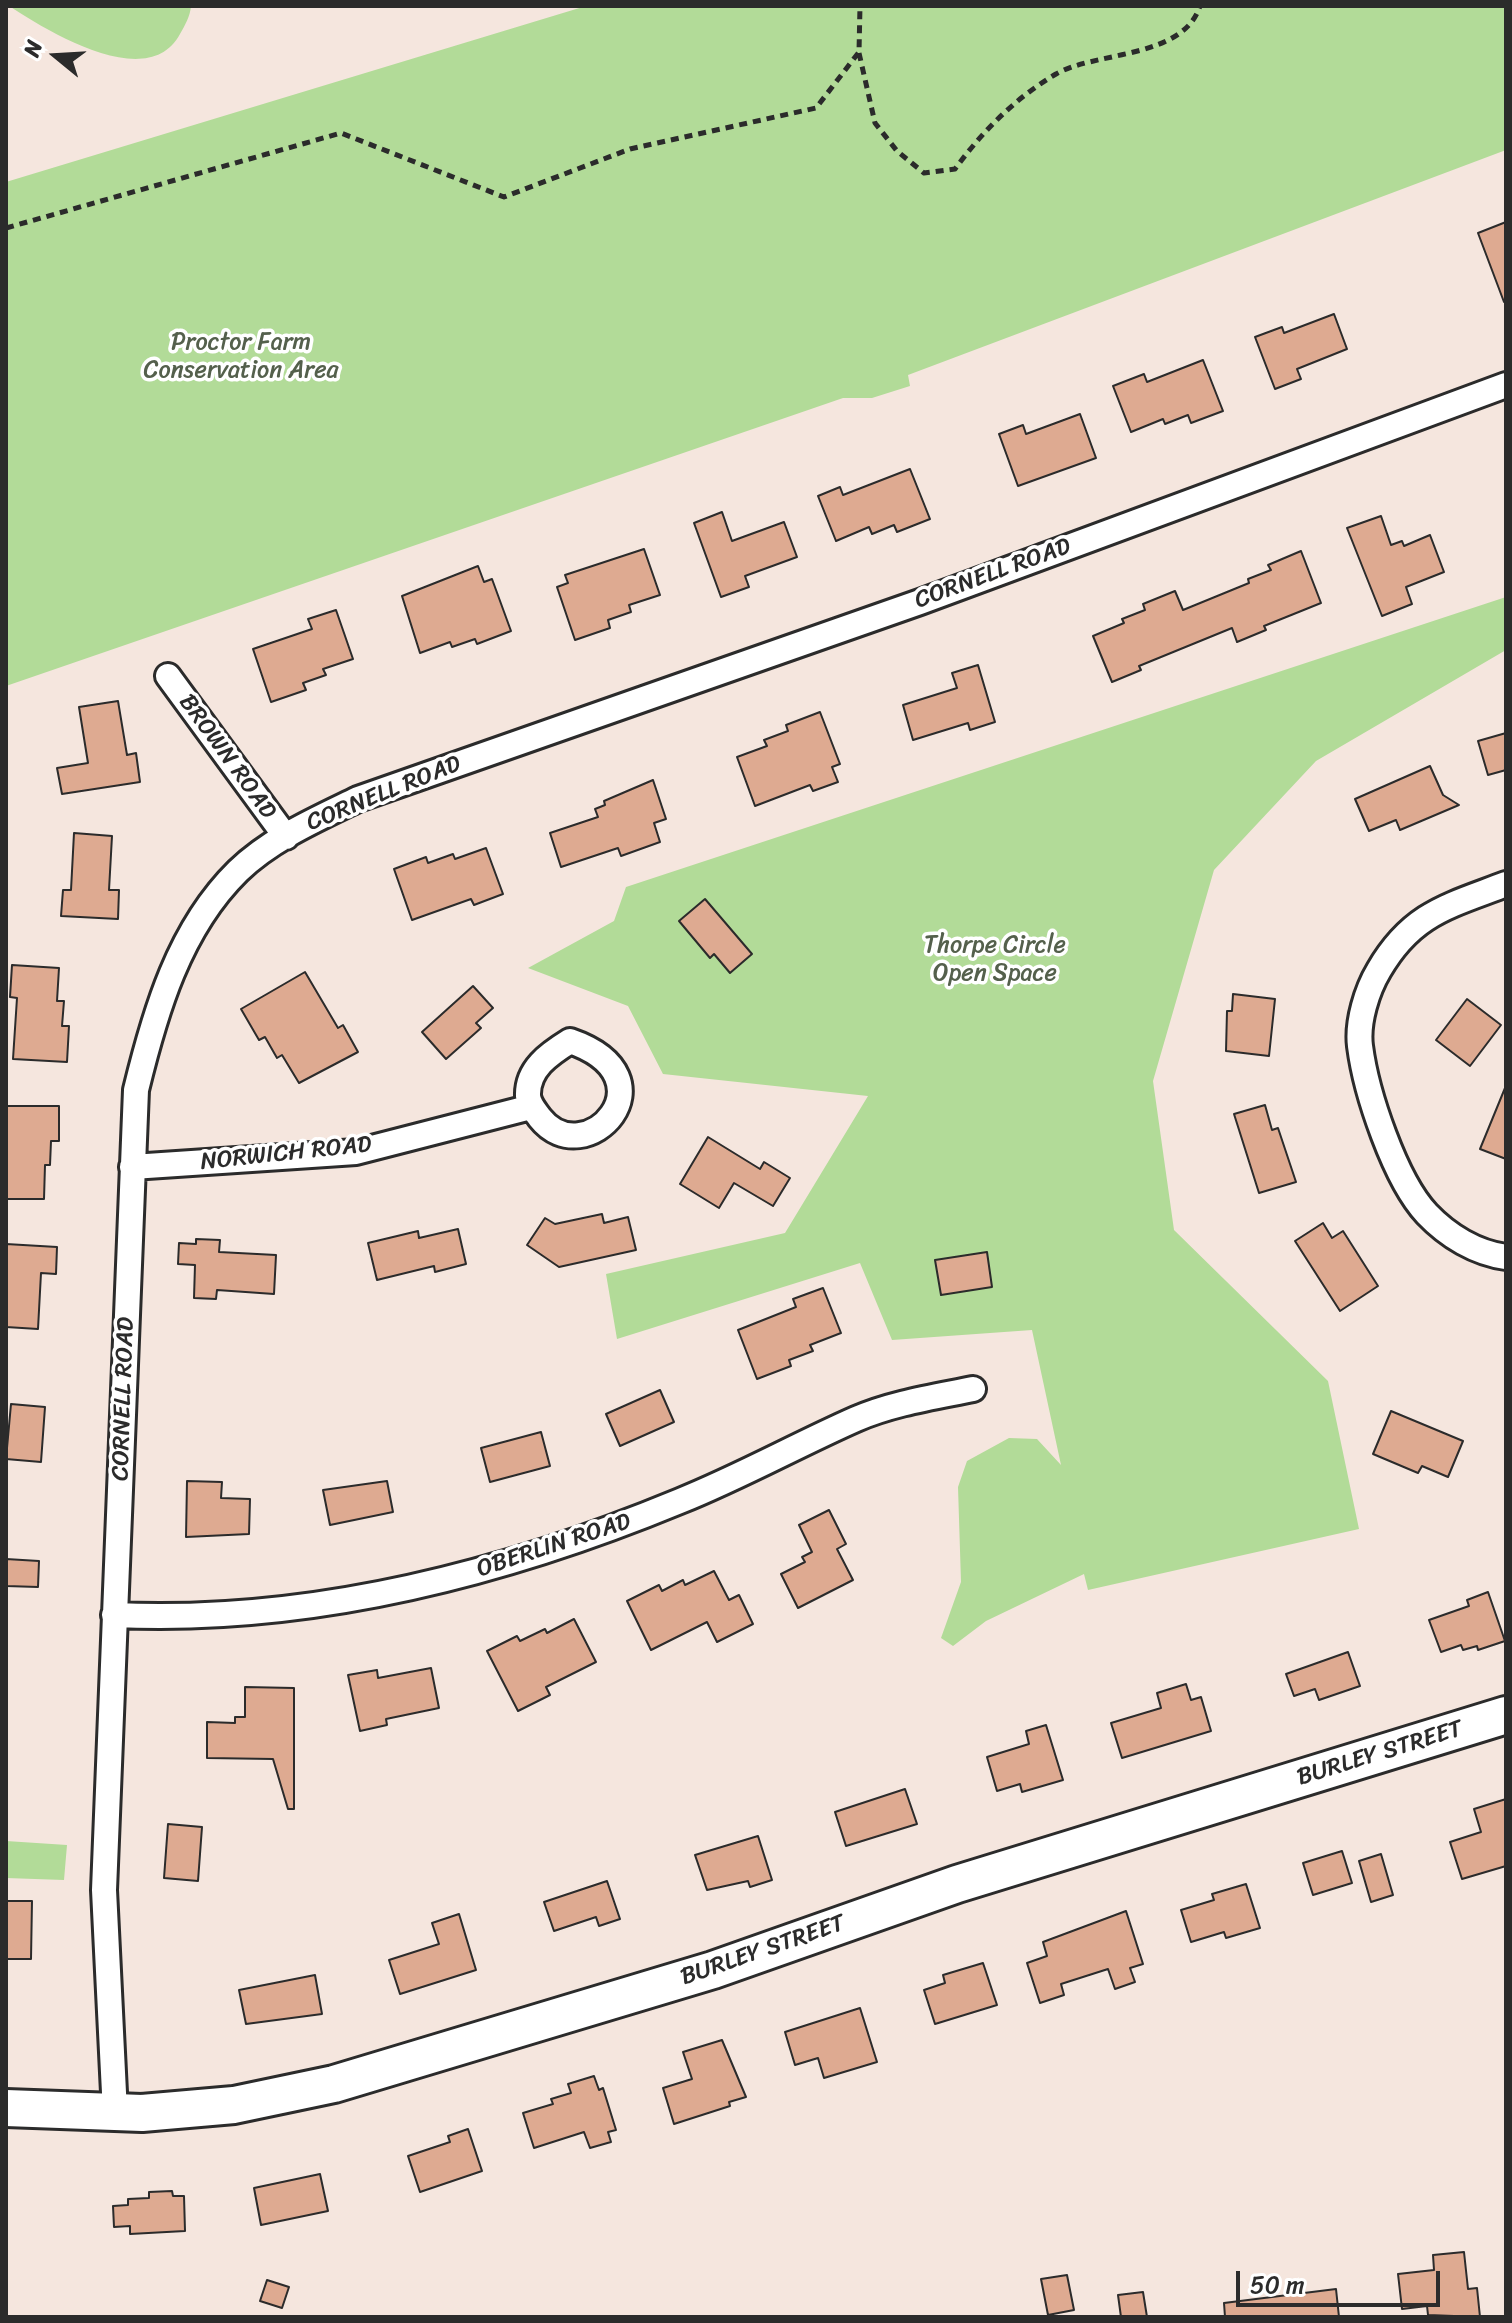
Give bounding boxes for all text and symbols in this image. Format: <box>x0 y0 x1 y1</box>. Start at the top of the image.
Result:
north arrow <box>16 16 96 96</box>
text: N <box>12 35 54 62</box>
park label: Proctor Farm Conservation Area <box>143 329 339 385</box>
street label: CORNELL ROAD <box>911 532 1075 616</box>
street label: BROWN ROAD <box>172 689 282 825</box>
street label: CORNELL ROAD <box>303 750 465 838</box>
park label: Thorpe Circle Open Space <box>924 932 1066 988</box>
street label: NORWICH ROAD <box>199 1131 373 1177</box>
street label: CORNELL ROAD <box>107 1317 141 1481</box>
street label: OBERLIN ROAD <box>473 1508 635 1584</box>
street label: BURLEY STREET <box>1294 1715 1466 1793</box>
street label: BURLEY STREET <box>677 1909 849 1993</box>
scale bar <box>1240 2255 1444 2305</box>
text: 50 m <box>1250 2264 1305 2306</box>

